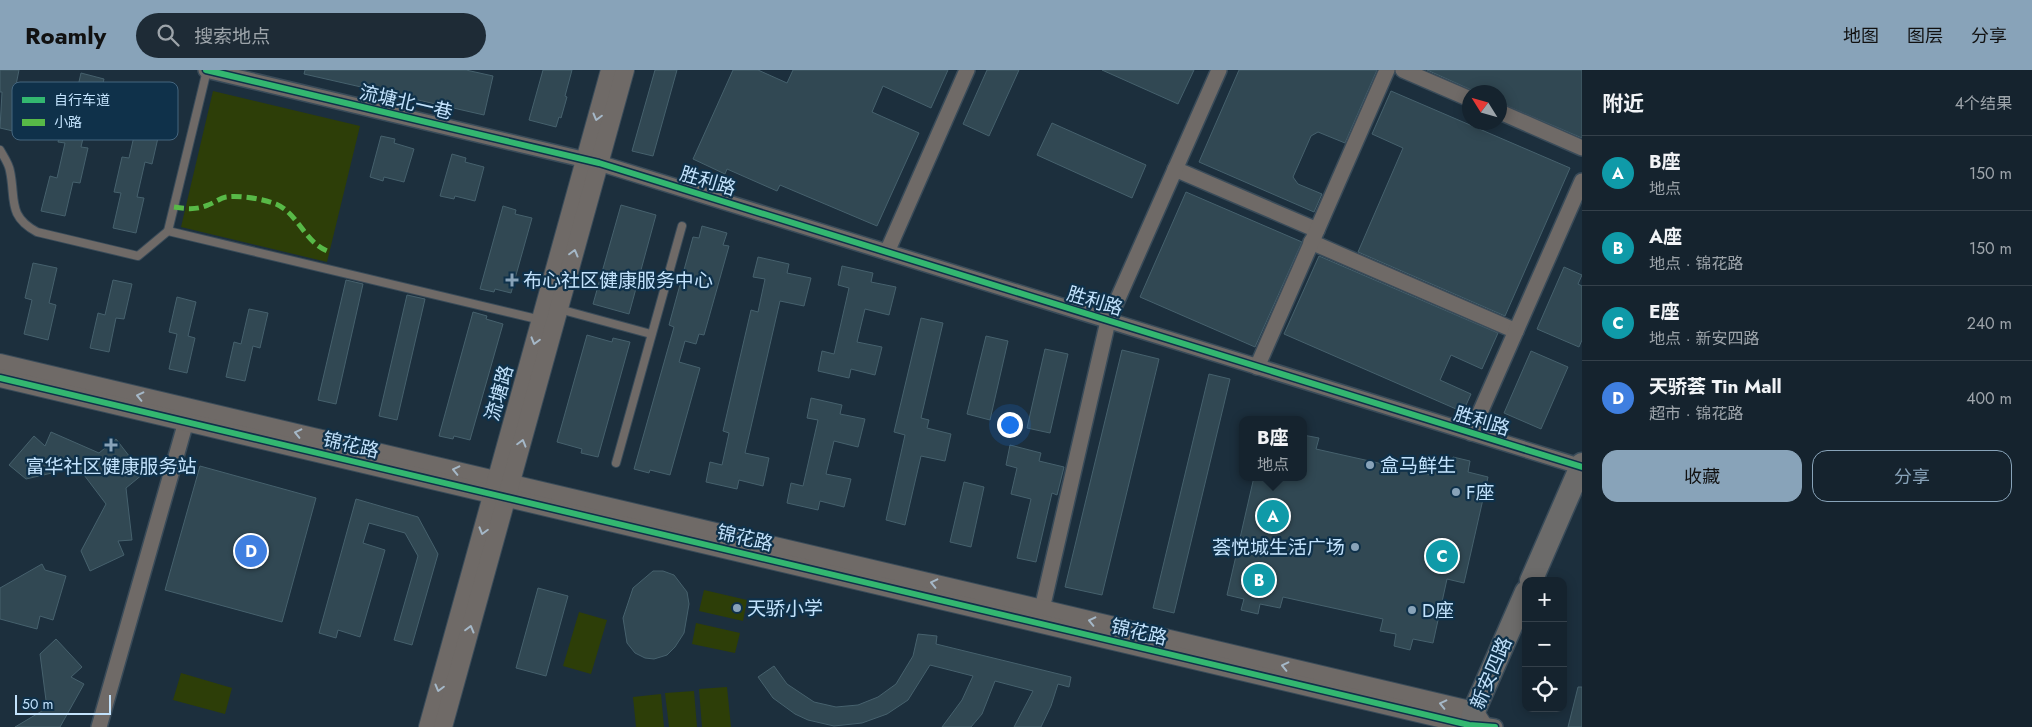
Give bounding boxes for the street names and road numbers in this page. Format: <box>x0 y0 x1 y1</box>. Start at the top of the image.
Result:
street label: 流塘北一巷 <box>357 78 455 126</box>
street label: 胜利路 <box>677 160 739 202</box>
street label: 胜利路 <box>1064 280 1126 322</box>
street label: 流塘路 <box>478 362 520 424</box>
street label: 胜利路 <box>1451 400 1513 442</box>
street label: 锦花路 <box>320 425 382 465</box>
street label: 锦花路 <box>714 518 776 558</box>
street label: 锦花路 <box>1108 612 1170 652</box>
street label: 新安四路 <box>1464 633 1518 713</box>

